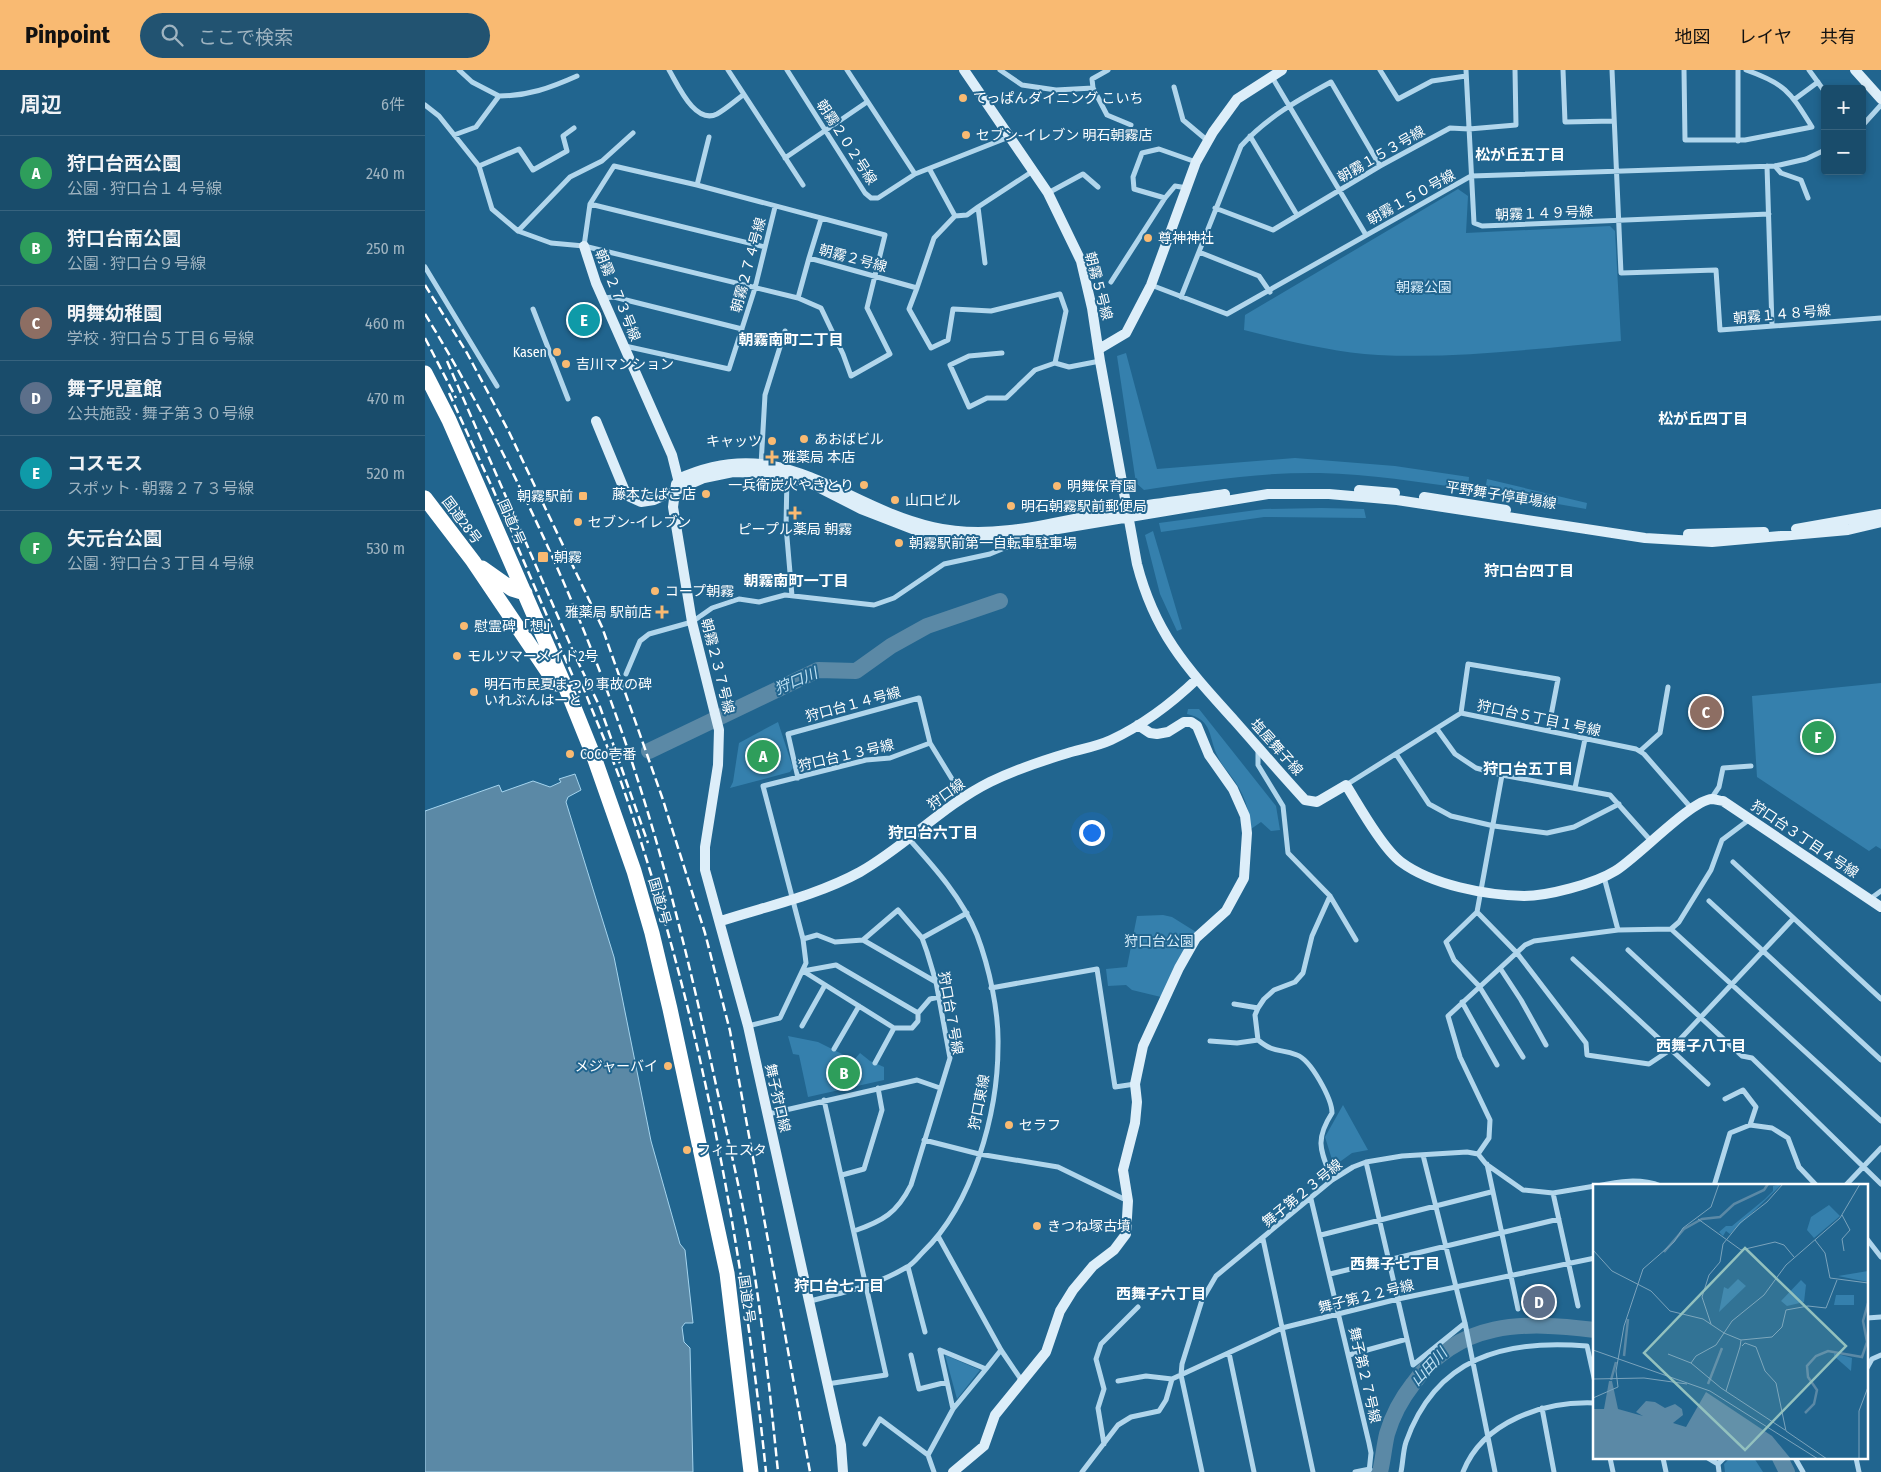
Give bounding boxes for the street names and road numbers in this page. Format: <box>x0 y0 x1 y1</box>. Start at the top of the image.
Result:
street label: 朝霧２０２号線 <box>813 97 880 188</box>
street label: 朝霧１５３号線 <box>1335 123 1428 186</box>
street label: 朝霧１５０号線 <box>1364 166 1458 229</box>
street label: 朝霧１４９号線 <box>1495 203 1593 224</box>
street label: 朝霧２７４号線 <box>728 216 769 315</box>
street label: 朝霧２号線 <box>817 241 889 276</box>
street label: 朝霧２７３号線 <box>591 247 644 344</box>
street label: 朝霧５号線 <box>1081 250 1116 322</box>
street label: 朝霧１４８号線 <box>1732 302 1832 327</box>
street label: 平野舞子停車場線 <box>1444 478 1558 513</box>
street label: 国道28号 <box>438 493 485 547</box>
street label: 国道2号 <box>494 497 529 548</box>
street label: 朝霧２３７号線 <box>697 617 738 716</box>
street label: 狩口台１４号線 <box>804 684 903 725</box>
street label: 狩口台５丁目１号線 <box>1476 697 1602 740</box>
street label: 塩屋舞子線 <box>1247 716 1306 779</box>
street label: 狩口台１３号線 <box>796 736 896 775</box>
street label: 狩口線 <box>924 775 968 813</box>
street label: 狩口台３丁目４号線 <box>1748 797 1862 882</box>
street label: 国道2号 <box>645 876 674 927</box>
street label: 狩口台７号線 <box>935 970 966 1056</box>
street label: 舞子狩口線 <box>761 1062 794 1134</box>
street label: 狩口東線 <box>966 1073 993 1131</box>
street label: 舞子第２３号線 <box>1259 1156 1346 1231</box>
street label: 国道2号 <box>735 1274 758 1324</box>
street label: 舞子第２２号線 <box>1317 1276 1416 1317</box>
street label: 舞子第２７号線 <box>1345 1325 1384 1425</box>

